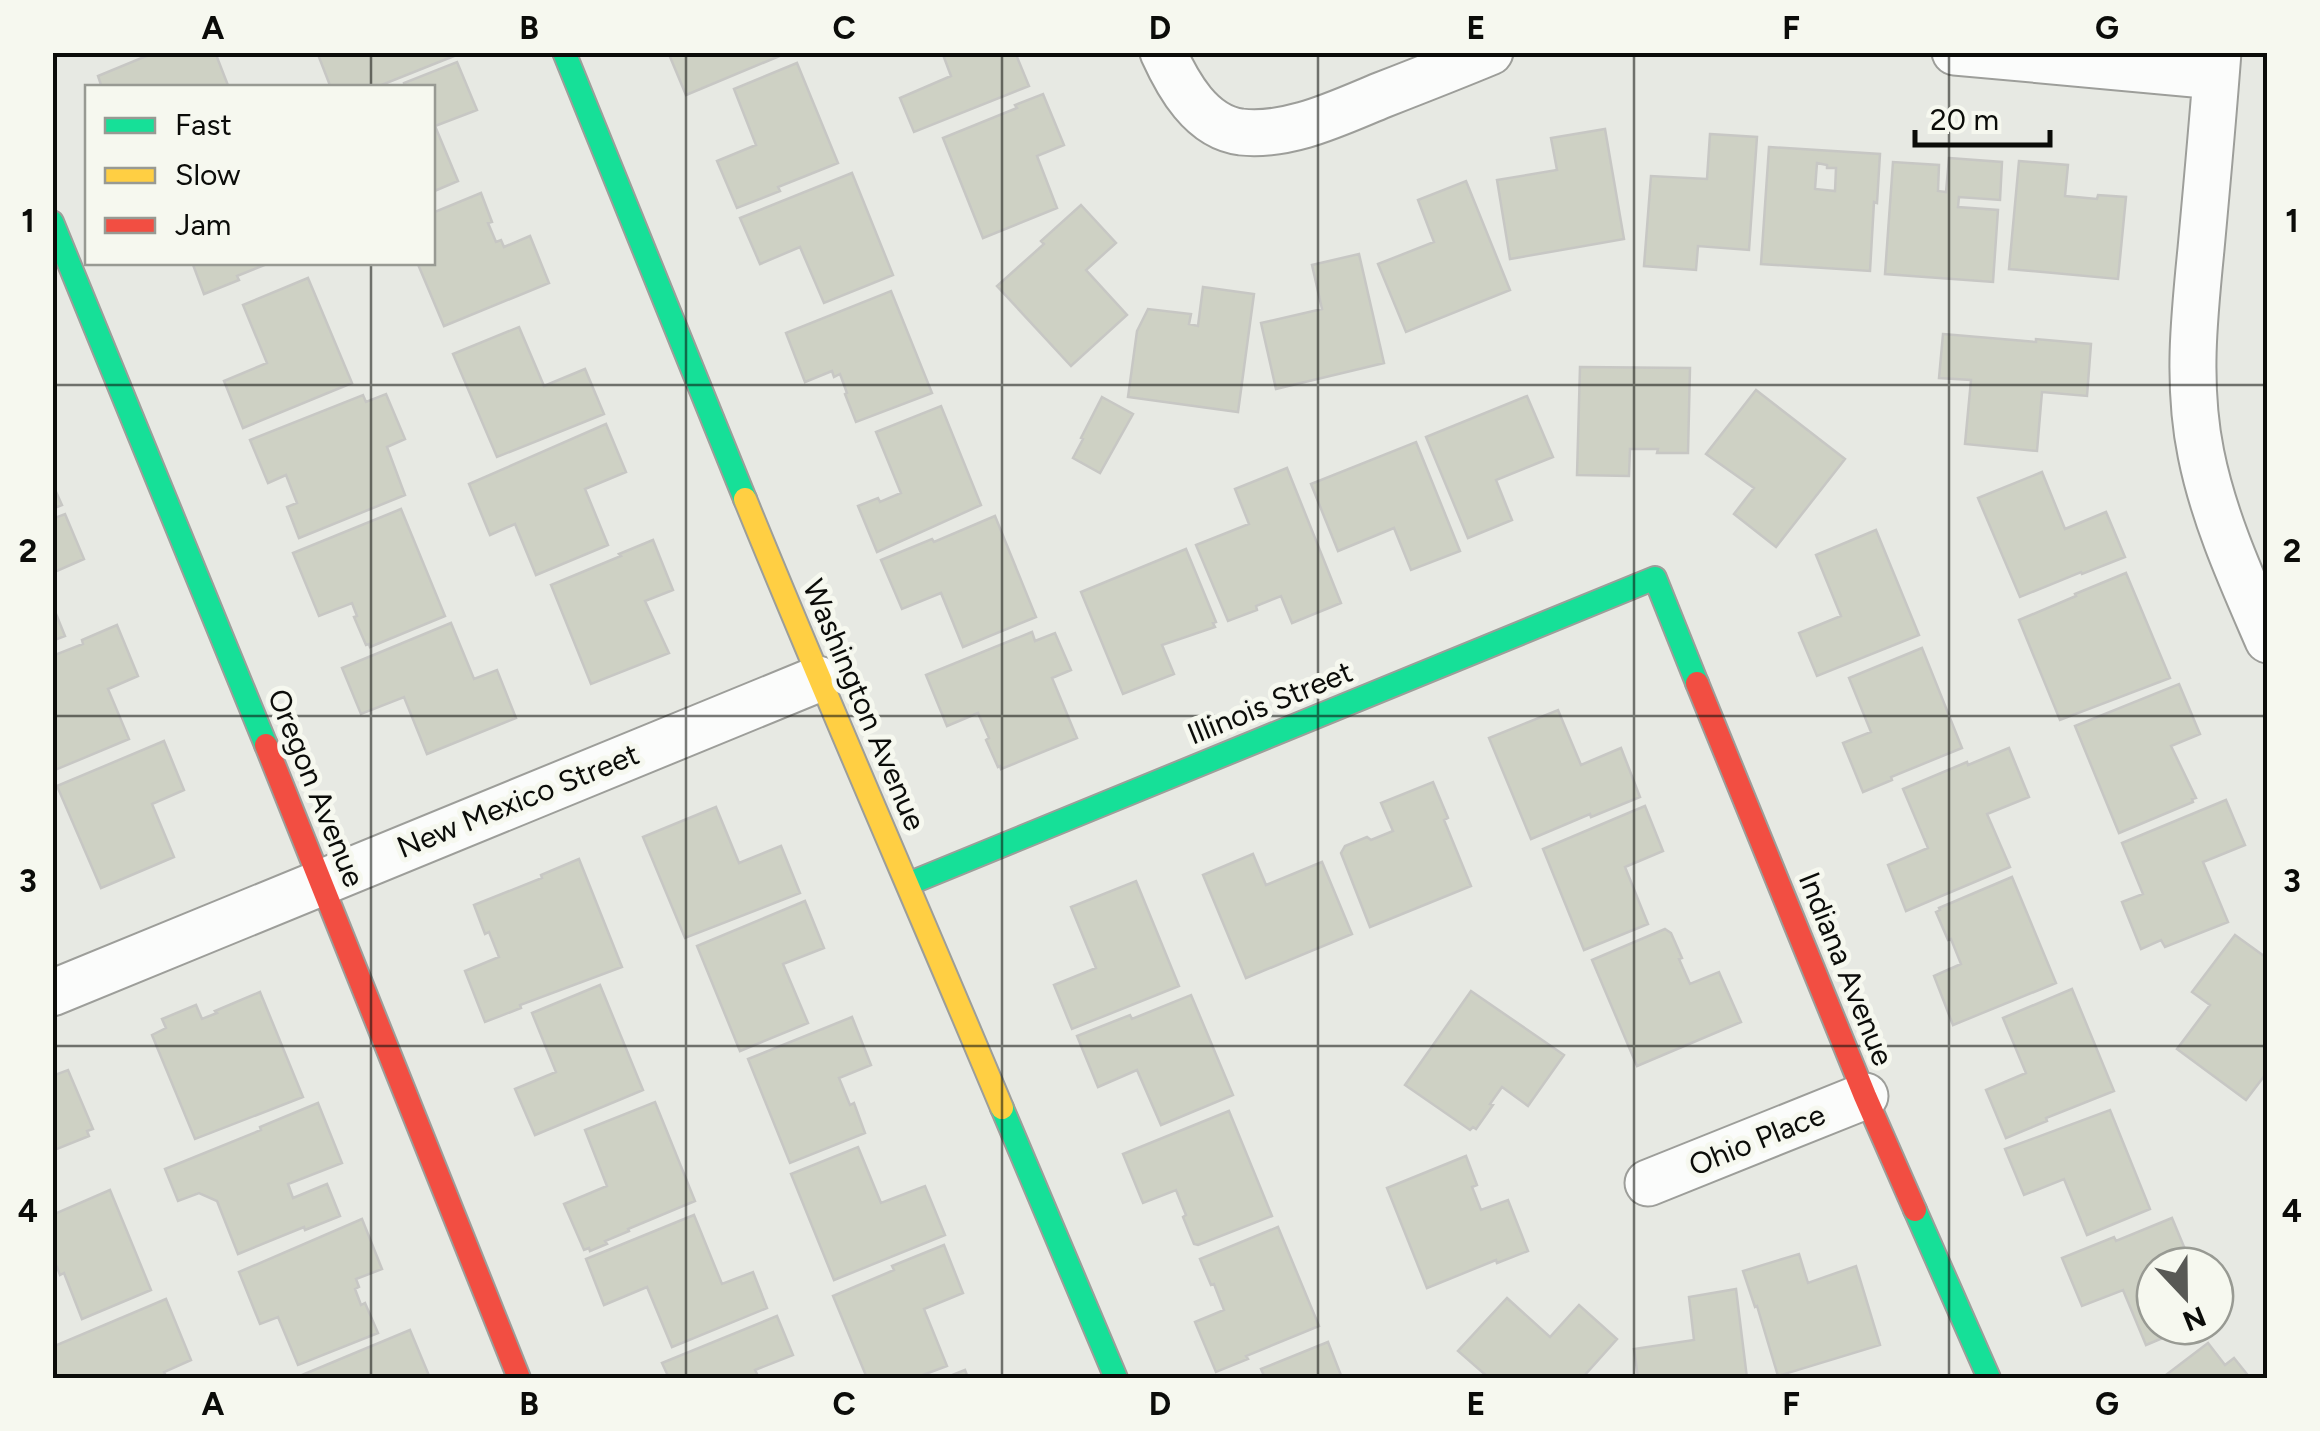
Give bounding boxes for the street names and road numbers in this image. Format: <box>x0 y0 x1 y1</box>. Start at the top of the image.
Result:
street label: Washington Avenue <box>795 574 934 836</box>
street label: Illinois Street <box>1182 653 1358 752</box>
street label: Oregon Avenue <box>260 683 373 892</box>
street label: New Mexico Street <box>391 735 644 866</box>
street label: Indiana Avenue <box>1791 867 1902 1071</box>
street label: Ohio Place <box>1683 1095 1830 1184</box>

